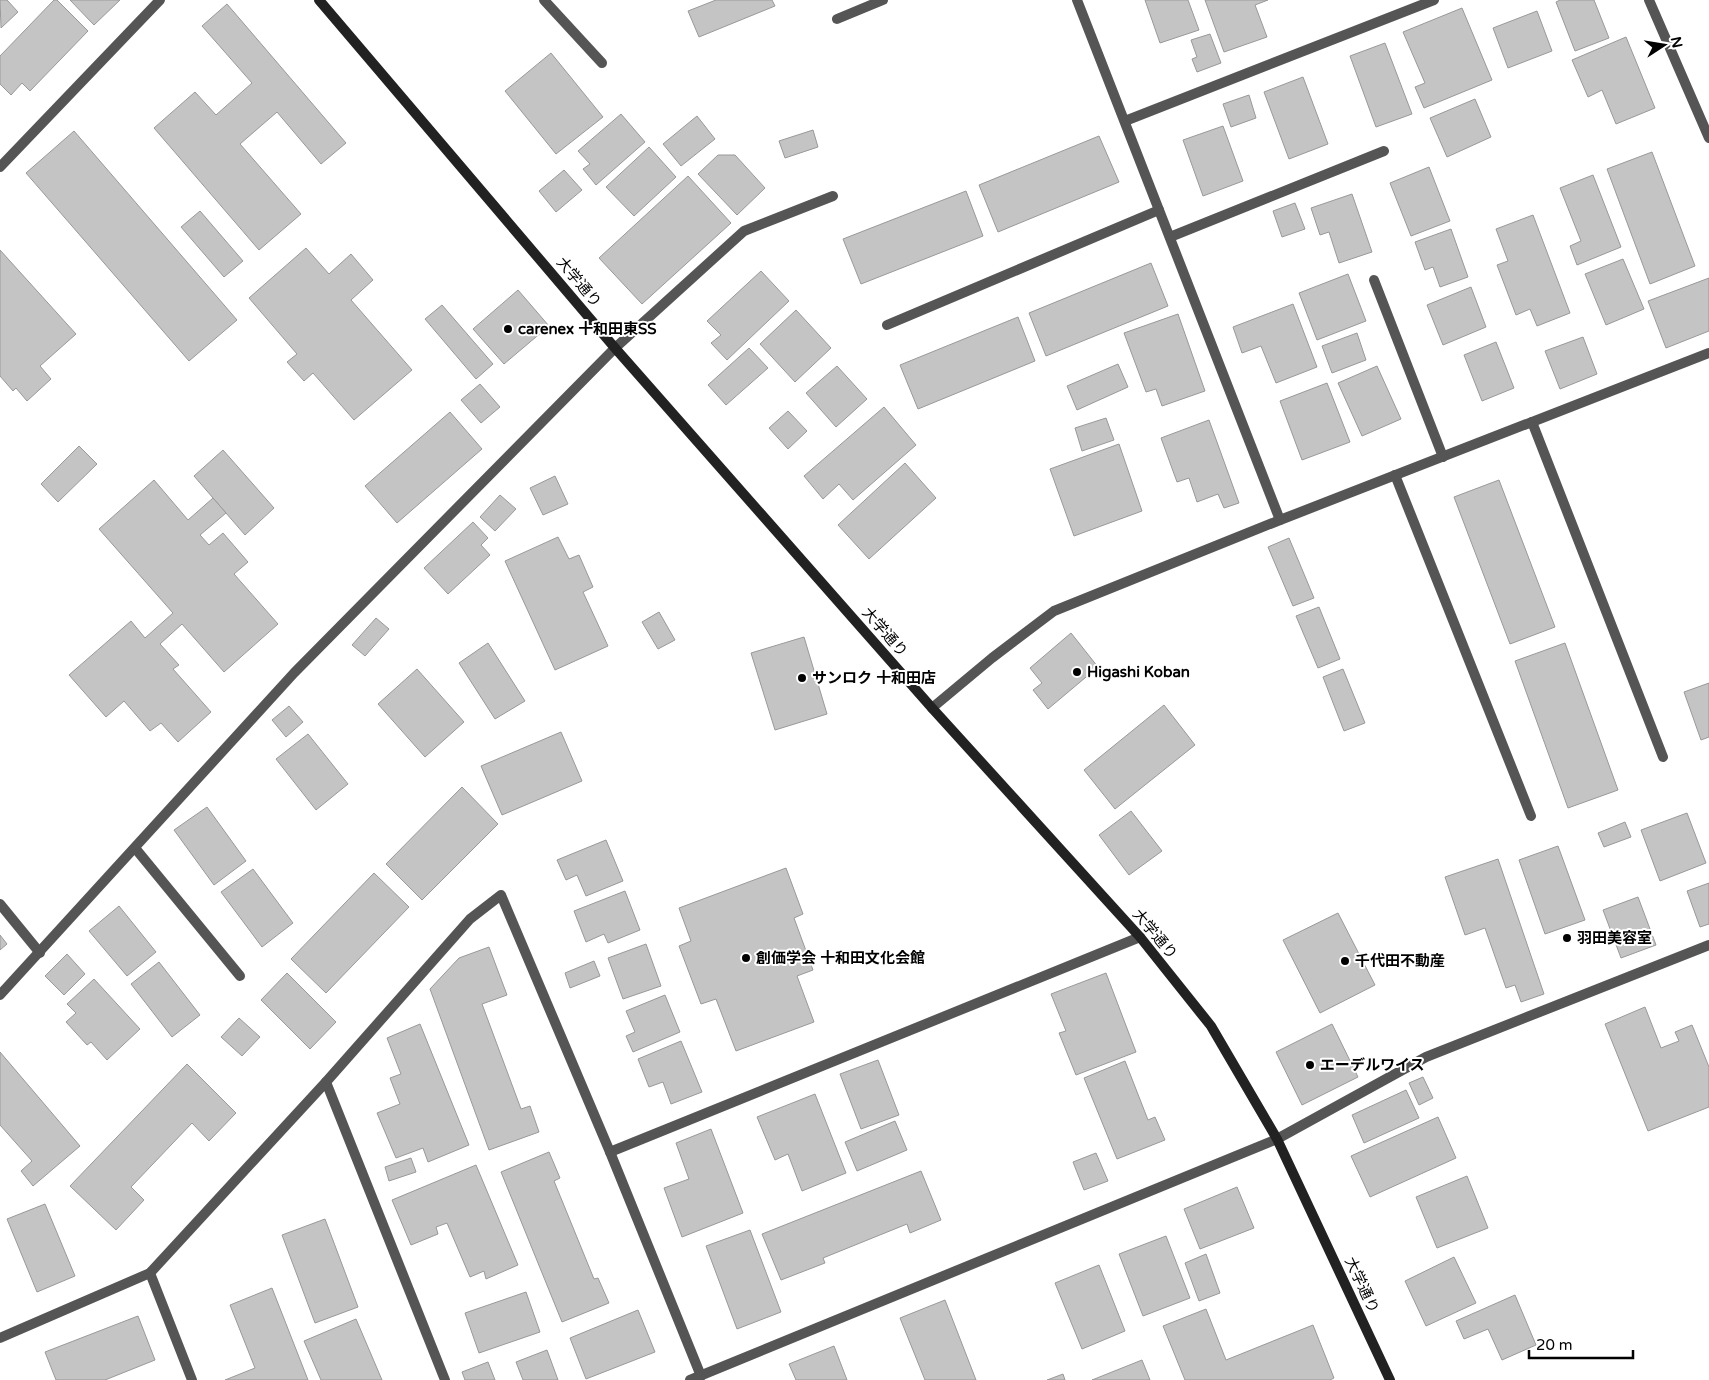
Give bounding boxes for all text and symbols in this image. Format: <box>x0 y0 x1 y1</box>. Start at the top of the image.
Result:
north arrow <box>1639 20 1689 70</box>
text: N <box>1667 35 1686 50</box>
street label: 大学通り <box>553 253 605 311</box>
place label: carenex 十和田東SS <box>518 320 656 338</box>
marker: carenex 十和田東SS <box>502 323 514 335</box>
street label: 大学通り <box>859 603 911 661</box>
place label: Higashi Koban <box>1087 663 1190 682</box>
marker: Higashi Koban <box>1071 666 1083 678</box>
place label: サンロク 十和田店 <box>812 669 936 687</box>
marker: サンロク 十和田店 <box>796 672 808 684</box>
street label: 大学通り <box>1129 905 1181 963</box>
place label: 羽田美容室 <box>1577 929 1652 947</box>
marker: 羽田美容室 <box>1561 932 1573 944</box>
place label: 創価学会 十和田文化会館 <box>756 949 925 967</box>
marker: 創価学会 十和田文化会館 <box>740 952 752 964</box>
place label: 千代田不動産 <box>1355 952 1445 970</box>
marker: 千代田不動産 <box>1339 955 1351 967</box>
place label: エーデルワイス <box>1320 1056 1425 1074</box>
marker: エーデルワイス <box>1304 1059 1316 1071</box>
street label: 大学通り <box>1341 1254 1383 1316</box>
scale bar <box>1529 1328 1633 1360</box>
text: 20 m <box>1536 1336 1573 1354</box>

